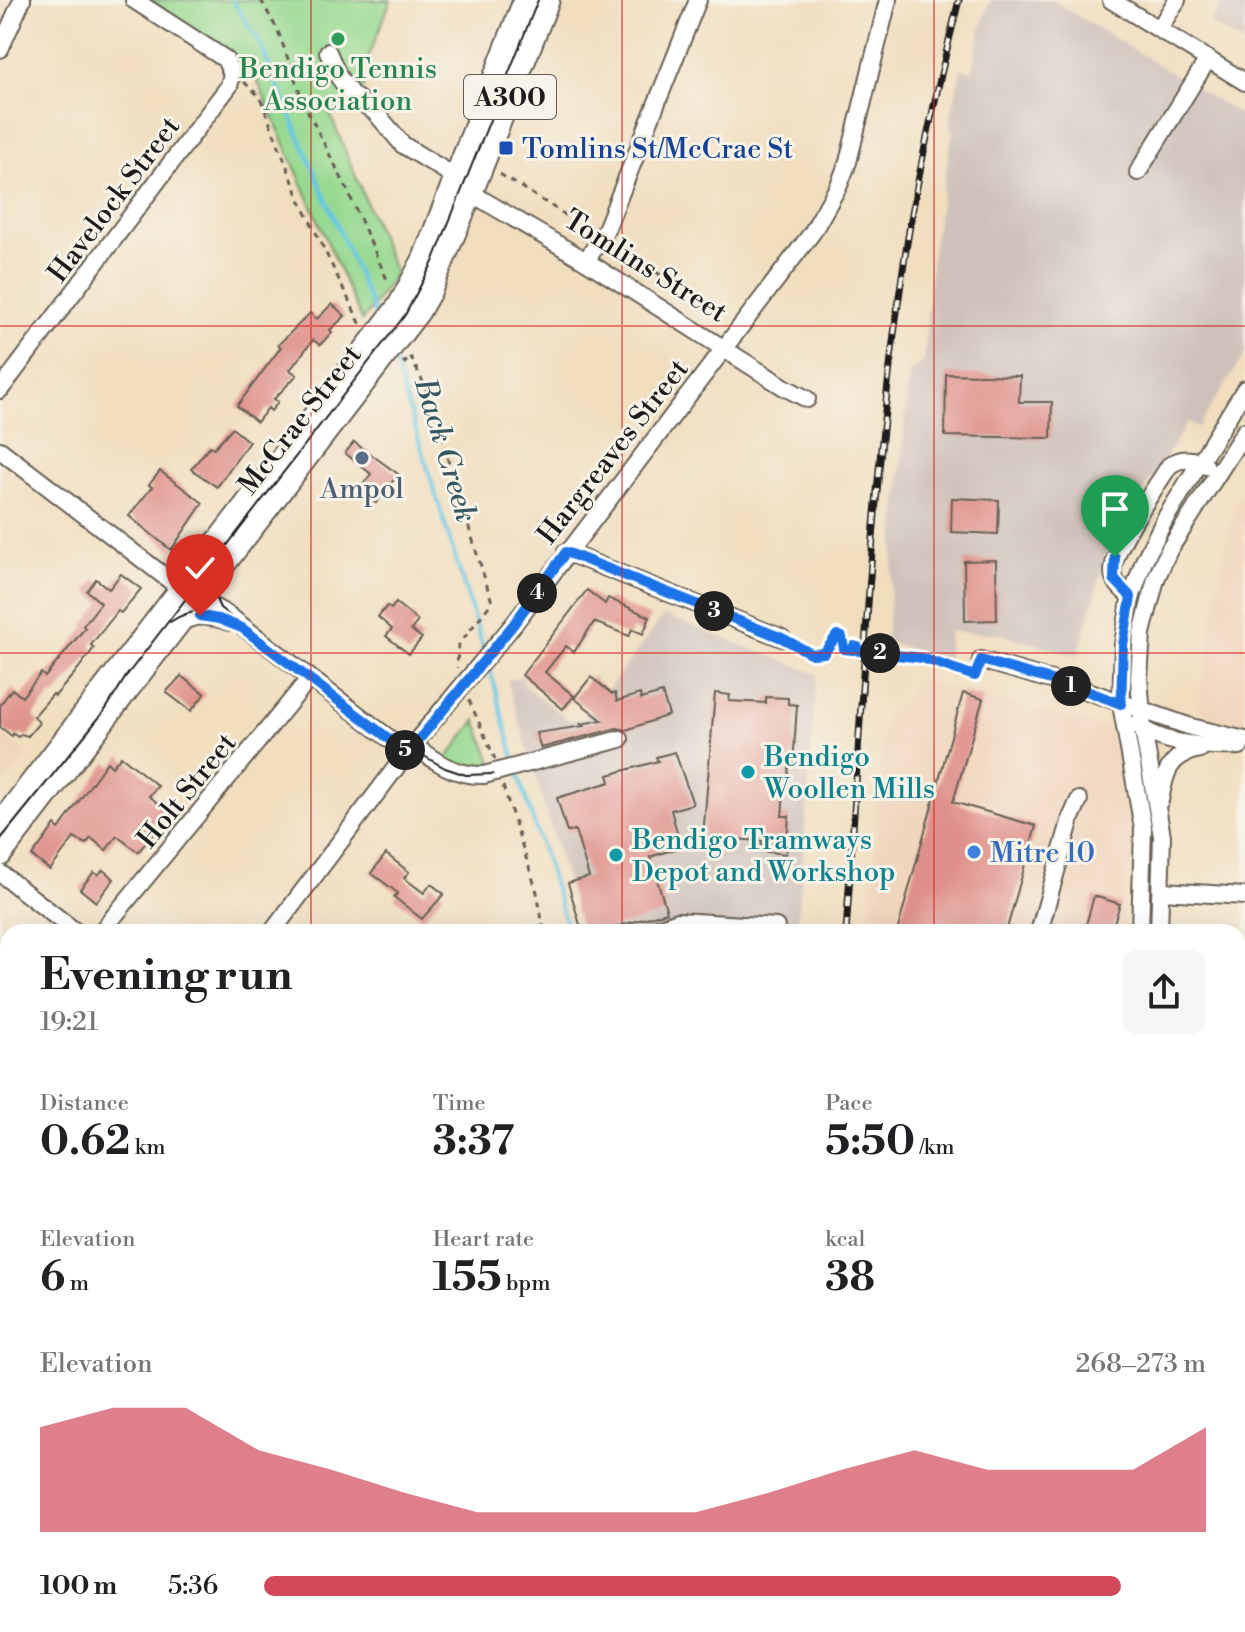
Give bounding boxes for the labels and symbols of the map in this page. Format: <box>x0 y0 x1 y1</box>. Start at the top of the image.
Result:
marker: Bendigo Tennis Association <box>329 30 347 48</box>
place label: Bendigo Tennis Association <box>238 52 437 119</box>
road number: A300 <box>464 75 556 119</box>
street label: Havelock Street <box>40 110 188 290</box>
place label: Tomlins St/McCrae St <box>522 132 793 167</box>
marker: Tomlins St/McCrae St <box>497 139 515 157</box>
street label: Tomlins Street <box>557 202 733 330</box>
street label: McCrae Street <box>231 338 370 502</box>
street label: Hargreaves Street <box>530 352 696 551</box>
water label: Back Creek <box>405 373 485 527</box>
marker: Ampol <box>353 449 371 467</box>
place label: Ampol <box>319 472 404 507</box>
pin <box>1081 475 1149 557</box>
pin <box>166 534 234 616</box>
pin: 4 <box>517 573 557 613</box>
pin: 3 <box>694 591 734 631</box>
pin: 2 <box>860 633 900 673</box>
pin: 1 <box>1051 666 1091 706</box>
street label: Holt Street <box>130 726 244 856</box>
pin: 5 <box>385 730 425 770</box>
place label: Bendigo Woollen Mills <box>763 740 935 807</box>
marker: Bendigo Woollen Mills <box>739 763 757 781</box>
place label: Bendigo Tramways Depot and Workshop <box>631 823 895 890</box>
place label: Mitre 10 <box>990 836 1095 871</box>
marker: Mitre 10 <box>965 843 983 861</box>
marker: Bendigo Tramways Depot and Workshop <box>607 846 625 864</box>

